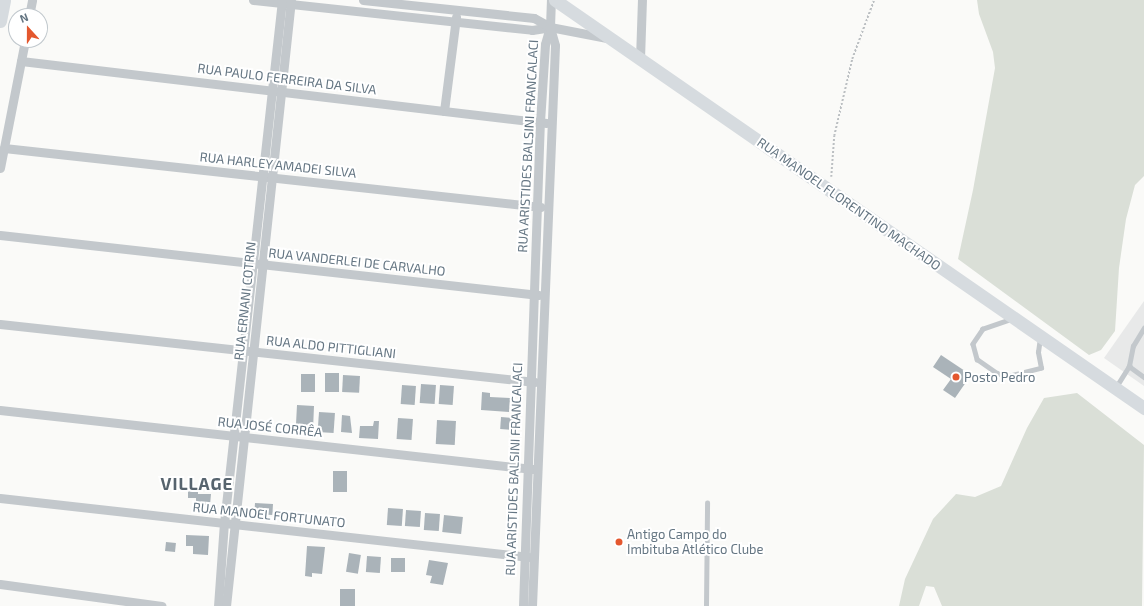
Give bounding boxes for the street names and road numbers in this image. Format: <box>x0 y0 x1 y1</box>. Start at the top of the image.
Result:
street label: RUA ARISTIDES BALSINI FRANCALACI <box>515 39 541 253</box>
street label: RUA PAULO FERREIRA DA SILVA <box>196 60 378 98</box>
street label: RUA MANOEL FLORENTINO MACHADO <box>754 134 944 274</box>
street label: RUA HARLEY AMADEI SILVA <box>198 149 358 181</box>
street label: RUA ERNANI COTRIN <box>231 241 259 361</box>
street label: RUA VANDERLEI DE CARVALHO <box>267 245 447 279</box>
street label: RUA ALDO PITTIGLIANI <box>265 332 397 362</box>
street label: RUA ARISTIDES BALSINI FRANCALACI <box>502 362 526 576</box>
street label: RUA JOSÉ CORRÊA <box>217 414 323 440</box>
street label: RUA MANOEL FORTUNATO <box>192 499 346 531</box>

